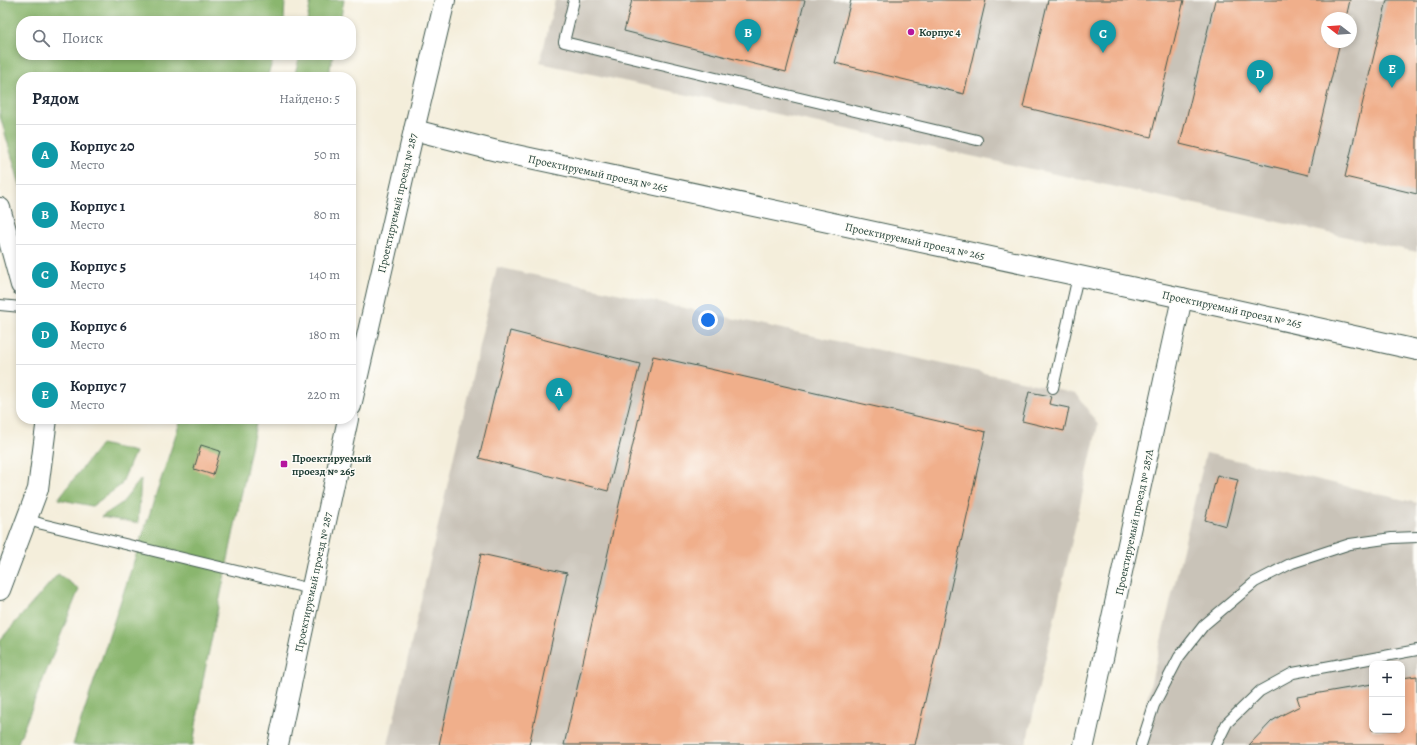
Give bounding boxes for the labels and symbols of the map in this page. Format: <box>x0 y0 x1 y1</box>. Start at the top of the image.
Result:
north arrow <box>1321 12 1357 48</box>
pin: B <box>735 19 761 52</box>
pin: C <box>1090 20 1116 53</box>
place label: Корпус 4 <box>919 25 961 40</box>
marker: Корпус 4 <box>906 27 916 37</box>
pin: E <box>1379 55 1405 88</box>
pin: D <box>1247 60 1273 93</box>
street label: Проектируемый проезд № 287 <box>374 132 421 274</box>
street label: Проектируемый проезд № 265 <box>527 151 669 196</box>
street label: Проектируемый проезд № 265 <box>844 219 986 264</box>
street label: Проектируемый проезд № 265 <box>1161 287 1303 332</box>
your location <box>698 310 718 330</box>
pin: A <box>546 378 572 411</box>
street label: Проектируемый проезд № 287А <box>1112 447 1157 597</box>
place label: Проектируемый проезд № 265 <box>292 451 372 479</box>
marker: Проектируемый проезд № 265 <box>279 459 289 469</box>
street label: Проектируемый проезд № 287 <box>291 510 336 653</box>

